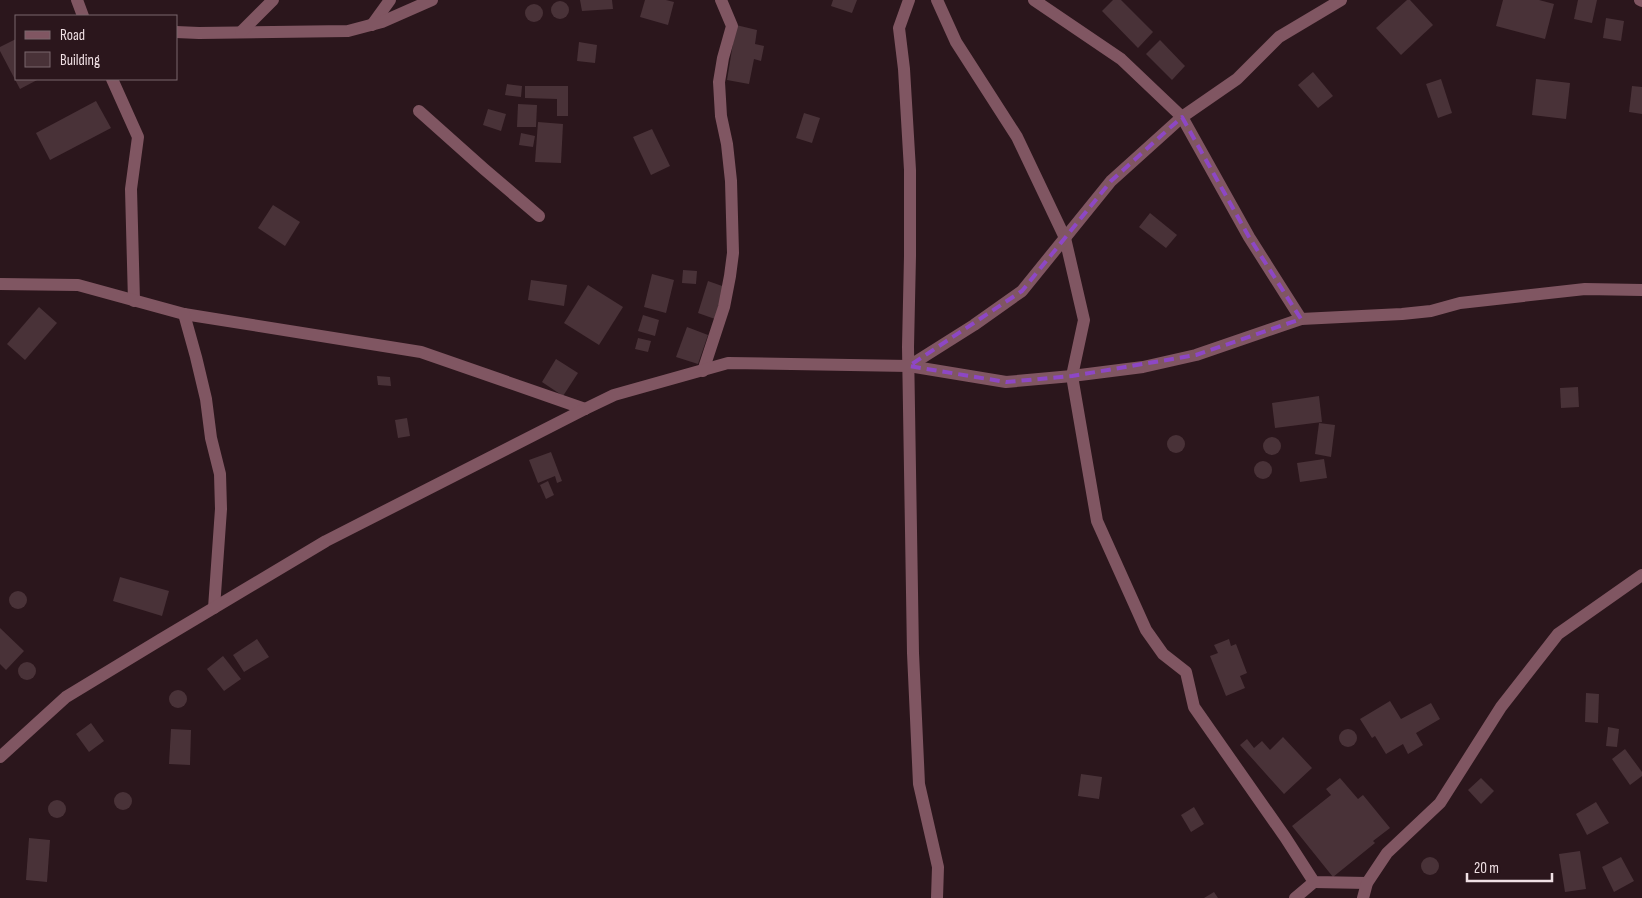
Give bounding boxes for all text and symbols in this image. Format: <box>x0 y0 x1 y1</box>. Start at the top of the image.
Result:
legend <box>15 15 178 80</box>
text: Road <box>60 26 85 45</box>
text: Building <box>60 51 100 70</box>
scale bar <box>1467 850 1552 882</box>
text: 20 m <box>1474 859 1499 878</box>

